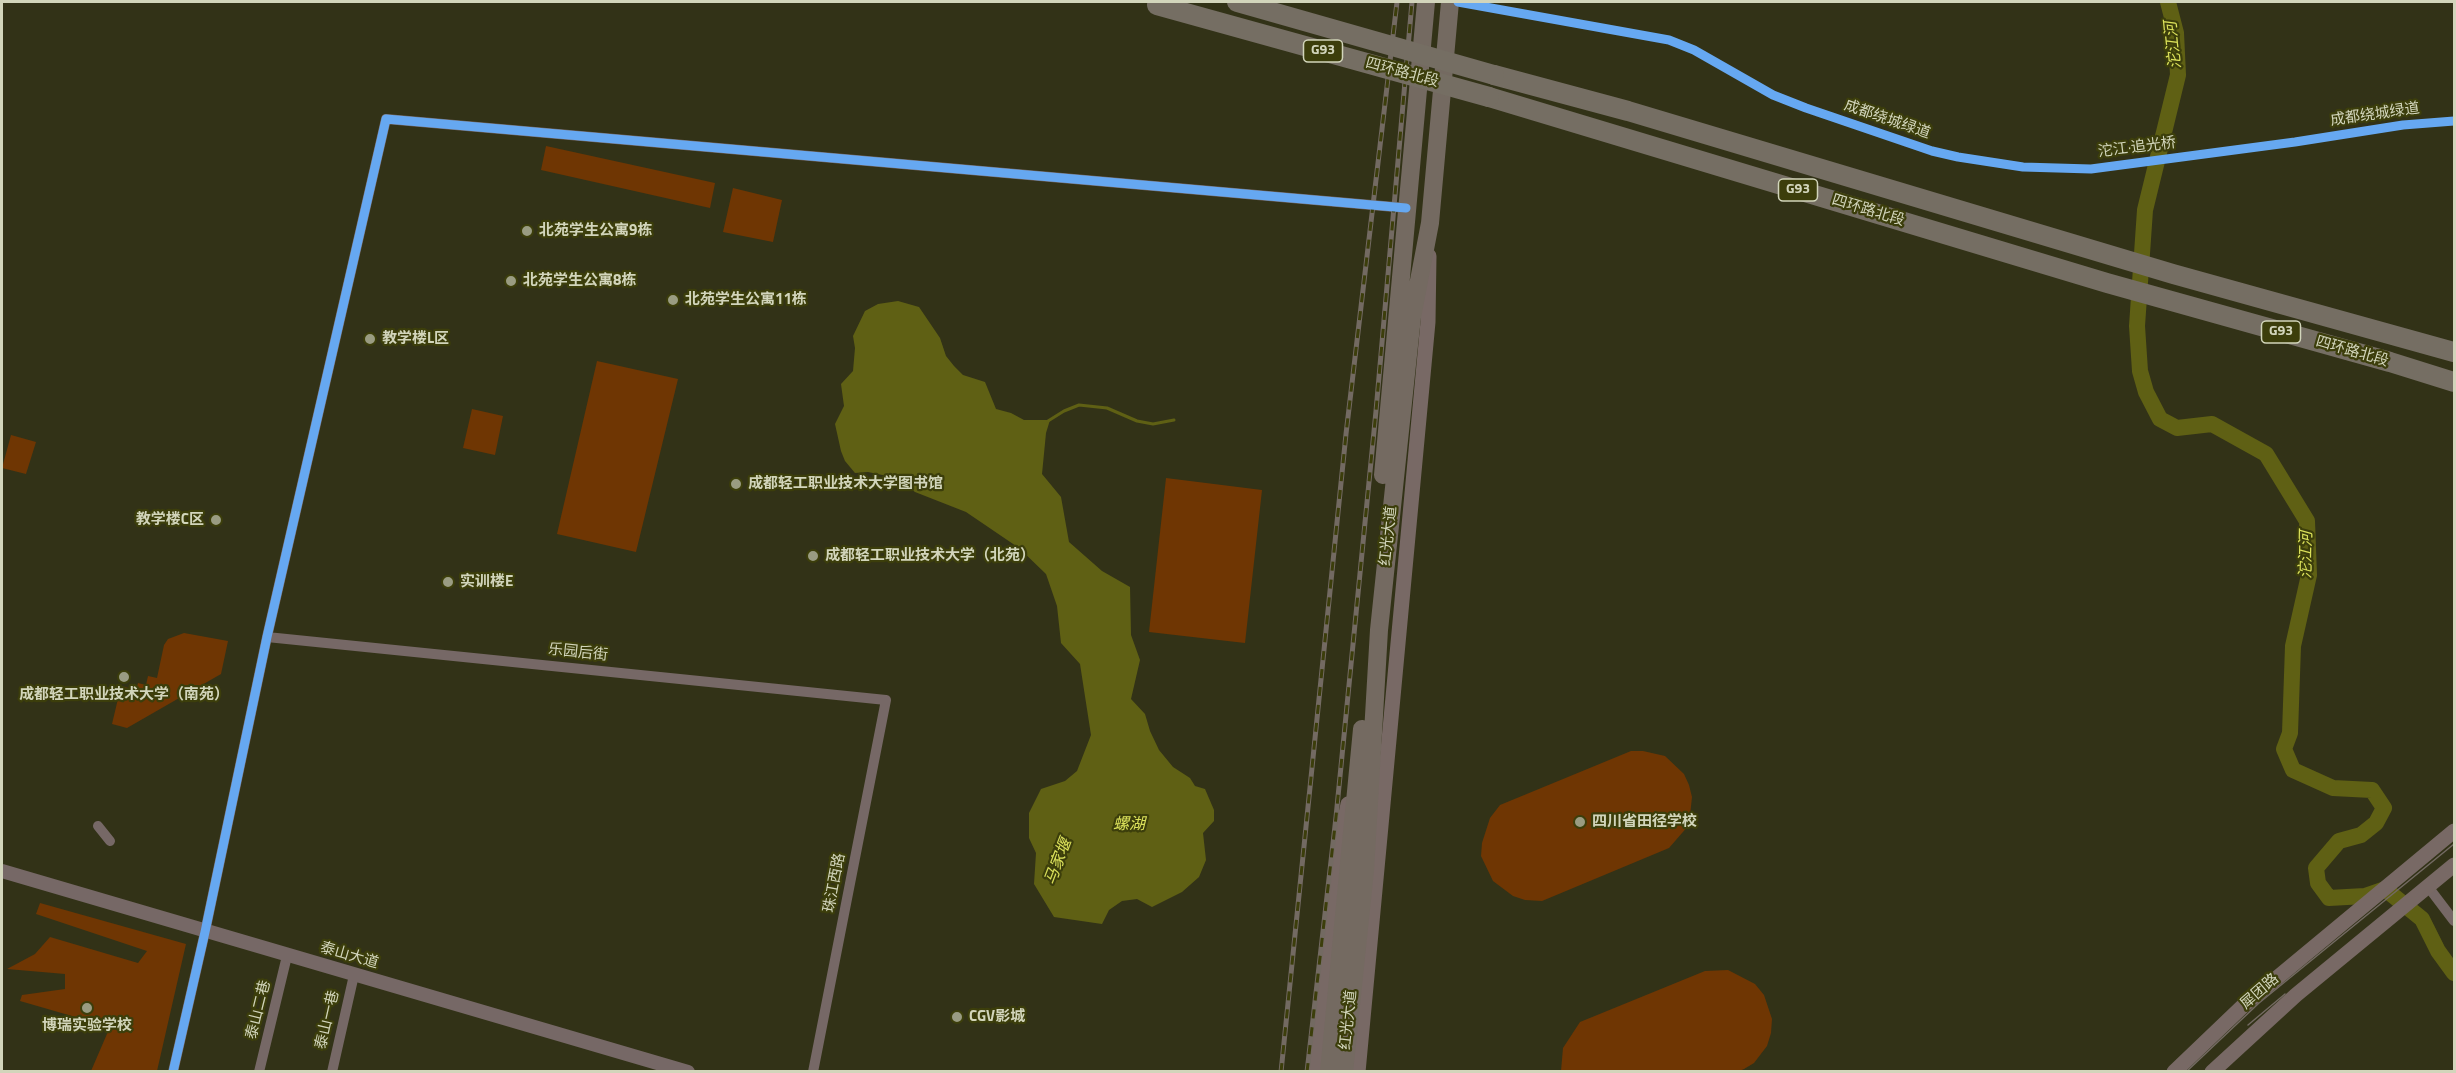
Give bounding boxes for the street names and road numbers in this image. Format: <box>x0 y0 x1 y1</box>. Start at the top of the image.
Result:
road number: G93 <box>1304 40 1342 62</box>
street label: 四环路北段 <box>1363 55 1441 91</box>
street label: 成都绕城绿道 <box>1842 97 1932 143</box>
street label: 成都绕城绿道 <box>2329 100 2421 130</box>
street label: 沱江·追光桥 <box>2097 134 2177 162</box>
road number: G93 <box>1778 179 1818 201</box>
street label: 四环路北段 <box>1830 191 1906 231</box>
road number: G93 <box>2262 321 2300 343</box>
street label: 四环路北段 <box>2313 333 2391 371</box>
street label: 红光大道 <box>1377 505 1401 567</box>
street label: 乐园后街 <box>547 641 609 665</box>
street label: 珠江西路 <box>820 852 850 914</box>
street label: 泰山大道 <box>318 939 380 973</box>
street label: 犀团路 <box>2237 970 2283 1014</box>
street label: 泰山二巷 <box>243 979 275 1041</box>
street label: 泰山一巷 <box>312 989 344 1051</box>
street label: 红光大道 <box>1337 989 1361 1051</box>

